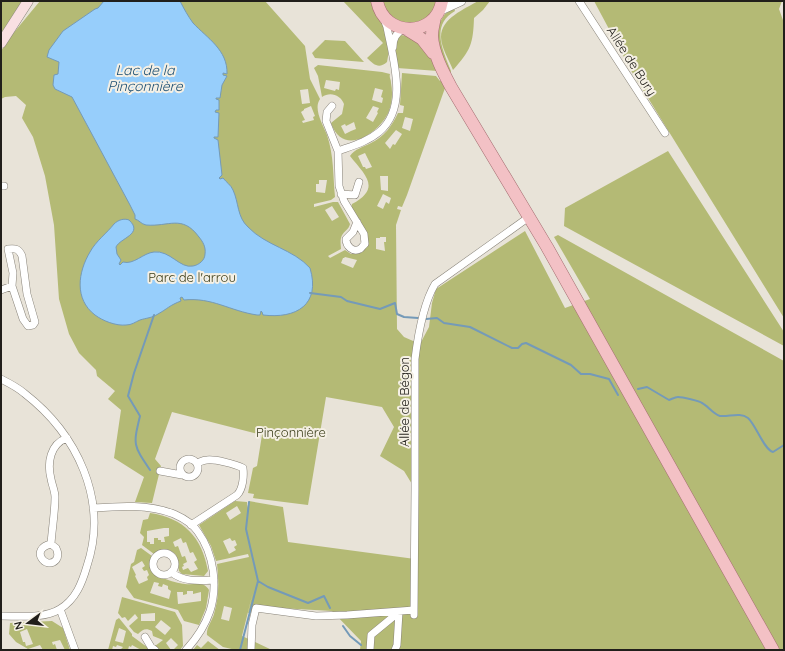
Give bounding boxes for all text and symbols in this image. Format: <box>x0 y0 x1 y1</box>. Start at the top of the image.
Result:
street label: Allée de Bury <box>604 23 660 99</box>
water label: Lac de la Pinçonnière <box>107 61 184 95</box>
park label: Parc de l'arrou <box>148 269 236 285</box>
street label: Allée de Bégon <box>396 357 412 447</box>
park label: Pinçonnière <box>256 424 326 440</box>
north arrow <box>8 603 48 643</box>
text: N <box>11 620 26 631</box>

